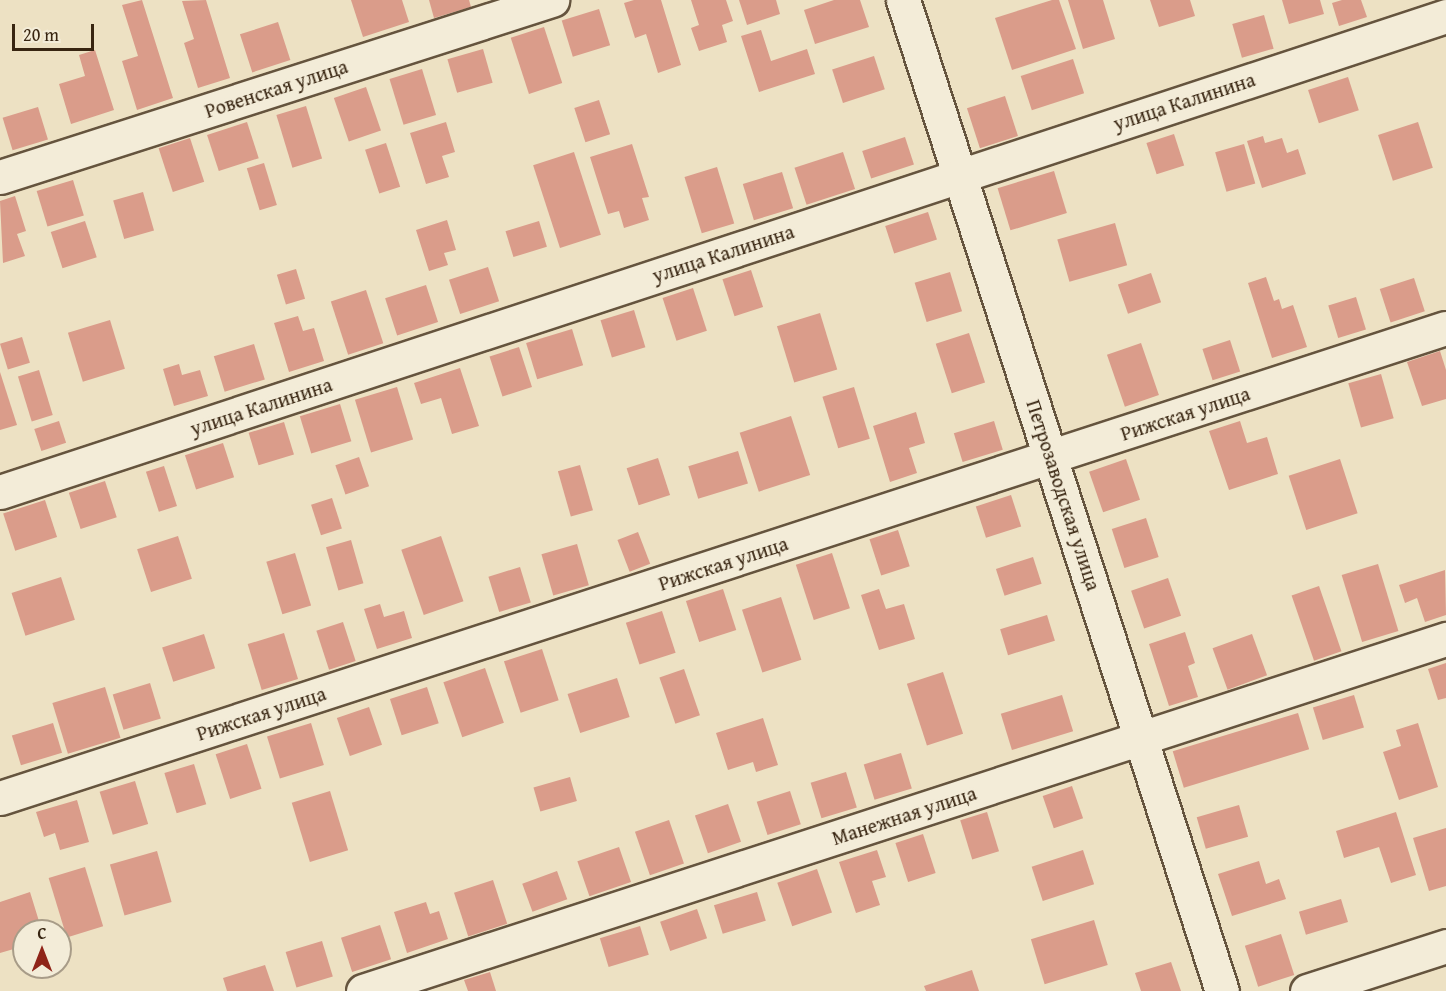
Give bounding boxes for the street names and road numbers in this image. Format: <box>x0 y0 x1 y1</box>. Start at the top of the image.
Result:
street label: Ровенская улица <box>201 54 351 122</box>
street label: улица Калинина <box>1110 67 1258 135</box>
street label: улица Калинина <box>649 219 797 287</box>
street label: улица Калинина <box>187 372 335 440</box>
street label: Рижская улица <box>1117 381 1253 445</box>
street label: Петрозаводская улица <box>1022 397 1106 593</box>
street label: Рижская улица <box>655 531 791 595</box>
street label: Рижская улица <box>193 681 329 745</box>
street label: Манежная улица <box>829 780 979 850</box>

